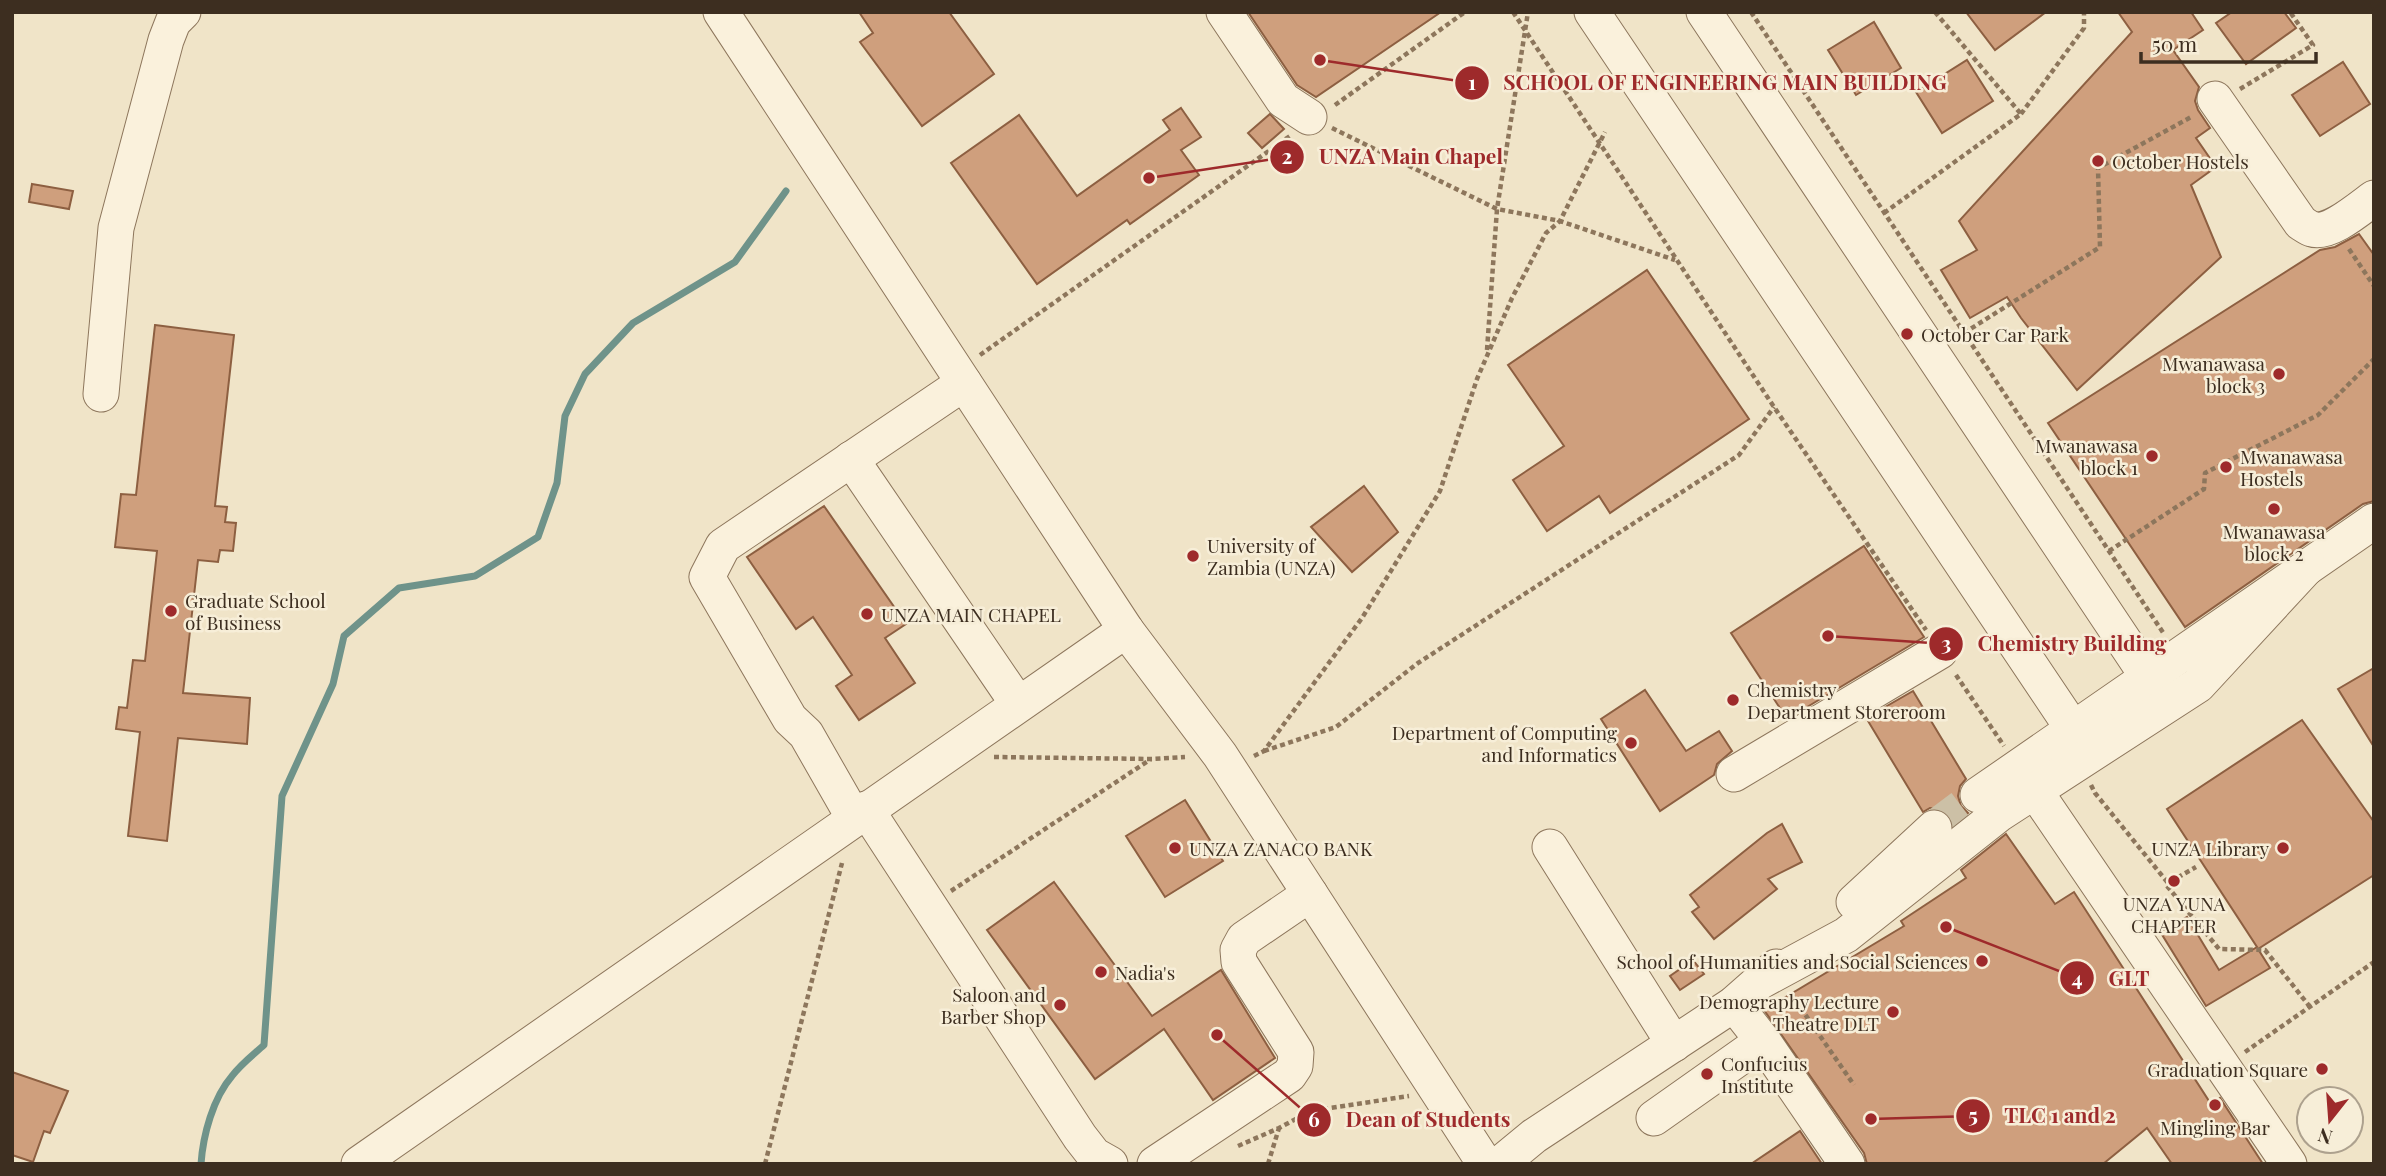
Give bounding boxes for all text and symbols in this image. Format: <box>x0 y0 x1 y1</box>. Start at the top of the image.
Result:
scale bar <box>2141 21 2316 65</box>
text: 50 m <box>2152 29 2198 57</box>
callout: SCHOOL OF ENGINEERING MAIN BUILDING <box>1454 62 1961 104</box>
text: 1 <box>1468 67 1476 95</box>
text: SCHOOL OF ENGINEERING MAIN BUILDING <box>1503 67 1947 95</box>
callout: UNZA Main Chapel <box>1270 136 1517 178</box>
text: 2 <box>1282 141 1293 169</box>
text: UNZA Main Chapel <box>1319 141 1503 169</box>
place label: October Hostels <box>2112 148 2249 174</box>
marker: October Hostels <box>2090 153 2106 169</box>
place label: October Car Park <box>1921 321 2069 347</box>
marker: October Car Park <box>1899 326 1915 342</box>
place label: Mwanawasa block 3 <box>2162 350 2266 398</box>
marker: Mwanawasa block 3 <box>2271 366 2287 382</box>
place label: Mwanawasa block 1 <box>2035 432 2139 480</box>
place label: Mwanawasa Hostels <box>2240 443 2343 491</box>
marker: Mwanawasa block 1 <box>2144 448 2160 464</box>
marker: Mwanawasa Hostels <box>2218 459 2234 475</box>
marker: Mwanawasa block 2 <box>2266 501 2282 517</box>
place label: Mwanawasa block 2 <box>2223 518 2326 566</box>
place label: University of Zambia (UNZA) <box>1207 532 1336 580</box>
marker: University of Zambia (UNZA) <box>1185 548 1201 564</box>
place label: Graduate School of Business <box>185 587 326 635</box>
place label: UNZA MAIN CHAPEL <box>881 601 1061 627</box>
marker: Graduate School of Business <box>163 603 179 619</box>
marker: UNZA MAIN CHAPEL <box>859 606 875 622</box>
callout: Chemistry Building <box>1928 623 2181 665</box>
text: 3 <box>1941 628 1951 656</box>
text: Chemistry Building <box>1977 628 2167 656</box>
place label: Chemistry Department Storeroom <box>1747 676 1946 724</box>
marker: Chemistry Department Storeroom <box>1725 692 1741 708</box>
place label: Department of Computing and Informatics <box>1392 719 1617 767</box>
marker: Department of Computing and Informatics <box>1623 735 1639 751</box>
place label: UNZA ZANACO BANK <box>1189 835 1373 861</box>
place label: UNZA Library <box>2151 835 2269 861</box>
marker: UNZA ZANACO BANK <box>1167 840 1183 856</box>
marker: UNZA Library <box>2275 840 2291 856</box>
marker: UNZA YUNA CHAPTER <box>2166 873 2182 889</box>
place label: UNZA YUNA CHAPTER <box>2122 890 2227 938</box>
place label: School of Humanities and Social Sciences <box>1616 948 1968 974</box>
marker: School of Humanities and Social Sciences <box>1974 953 1990 969</box>
callout: GLT <box>2060 957 2164 999</box>
place label: Nadia's <box>1115 959 1175 985</box>
text: 4 <box>2071 963 2083 991</box>
text: GLT <box>2109 963 2149 991</box>
marker: Nadia's <box>1093 964 1109 980</box>
place label: Saloon and Barber Shop <box>941 981 1046 1029</box>
place label: Demography Lecture Theatre DLT <box>1699 988 1879 1036</box>
marker: Saloon and Barber Shop <box>1052 997 1068 1013</box>
marker: Demography Lecture Theatre DLT <box>1885 1004 1901 1020</box>
place label: Confucius Institute <box>1721 1050 1808 1098</box>
place label: Graduation Square <box>2147 1056 2308 1082</box>
marker: Graduation Square <box>2314 1061 2330 1077</box>
marker: Confucius Institute <box>1699 1066 1715 1082</box>
north arrow <box>2295 1085 2365 1155</box>
callout: TLC 1 and 2 <box>1955 1095 2130 1137</box>
marker: Mingling Bar <box>2207 1097 2223 1113</box>
callout: Dean of Students <box>1297 1099 1525 1141</box>
text: 5 <box>1968 1100 1978 1128</box>
text: TLC 1 and 2 <box>2004 1100 2116 1128</box>
text: 6 <box>1308 1104 1320 1132</box>
text: Dean of Students <box>1345 1104 1511 1132</box>
place label: Mingling Bar <box>2160 1114 2271 1140</box>
text: N <box>2314 1123 2335 1152</box>

